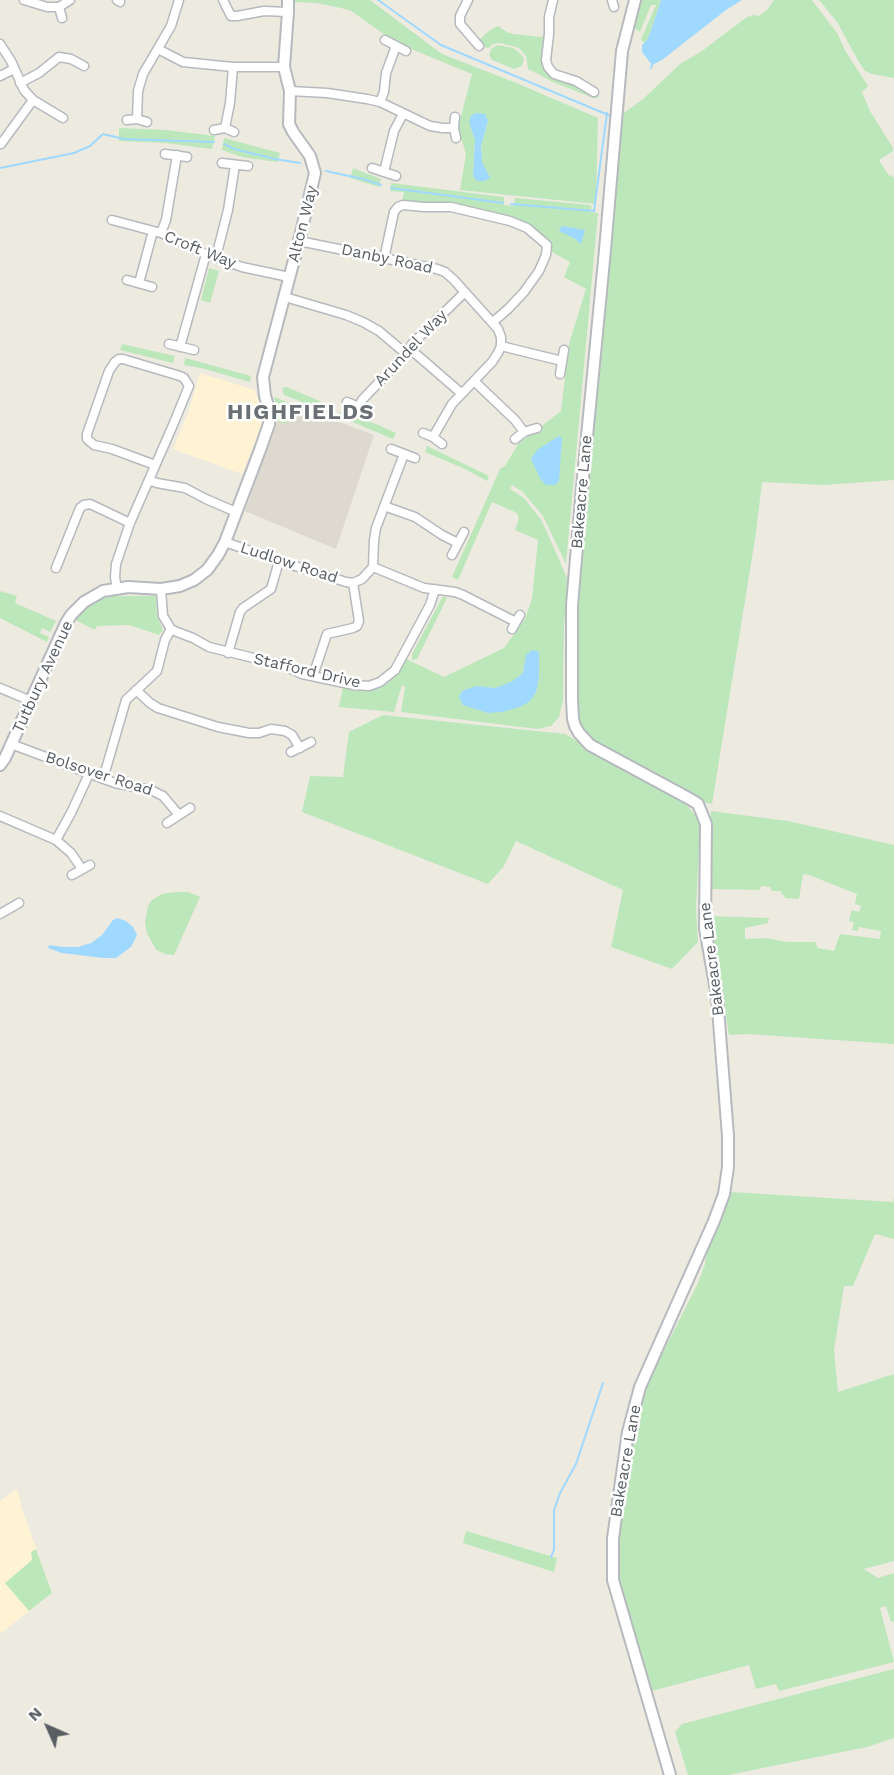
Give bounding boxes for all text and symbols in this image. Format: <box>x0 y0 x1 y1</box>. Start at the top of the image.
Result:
street label: Alton Way <box>284 184 322 264</box>
street label: Croft Way <box>161 227 239 273</box>
street label: Danby Road <box>339 240 435 278</box>
street label: Arundel Way <box>371 306 451 390</box>
district label: HIGHFIELDS <box>227 400 375 426</box>
street label: Bakeacre Lane <box>567 434 597 550</box>
street label: Ludlow Road <box>238 538 340 588</box>
street label: Tutbury Avenue <box>9 618 77 736</box>
street label: Stafford Drive <box>252 649 362 693</box>
street label: Bolsover Road <box>43 748 155 800</box>
street label: Bakeacre Lane <box>696 901 728 1017</box>
street label: Bakeacre Lane <box>607 1403 645 1519</box>
north arrow <box>18 1697 78 1757</box>
text: N <box>24 1703 46 1725</box>

